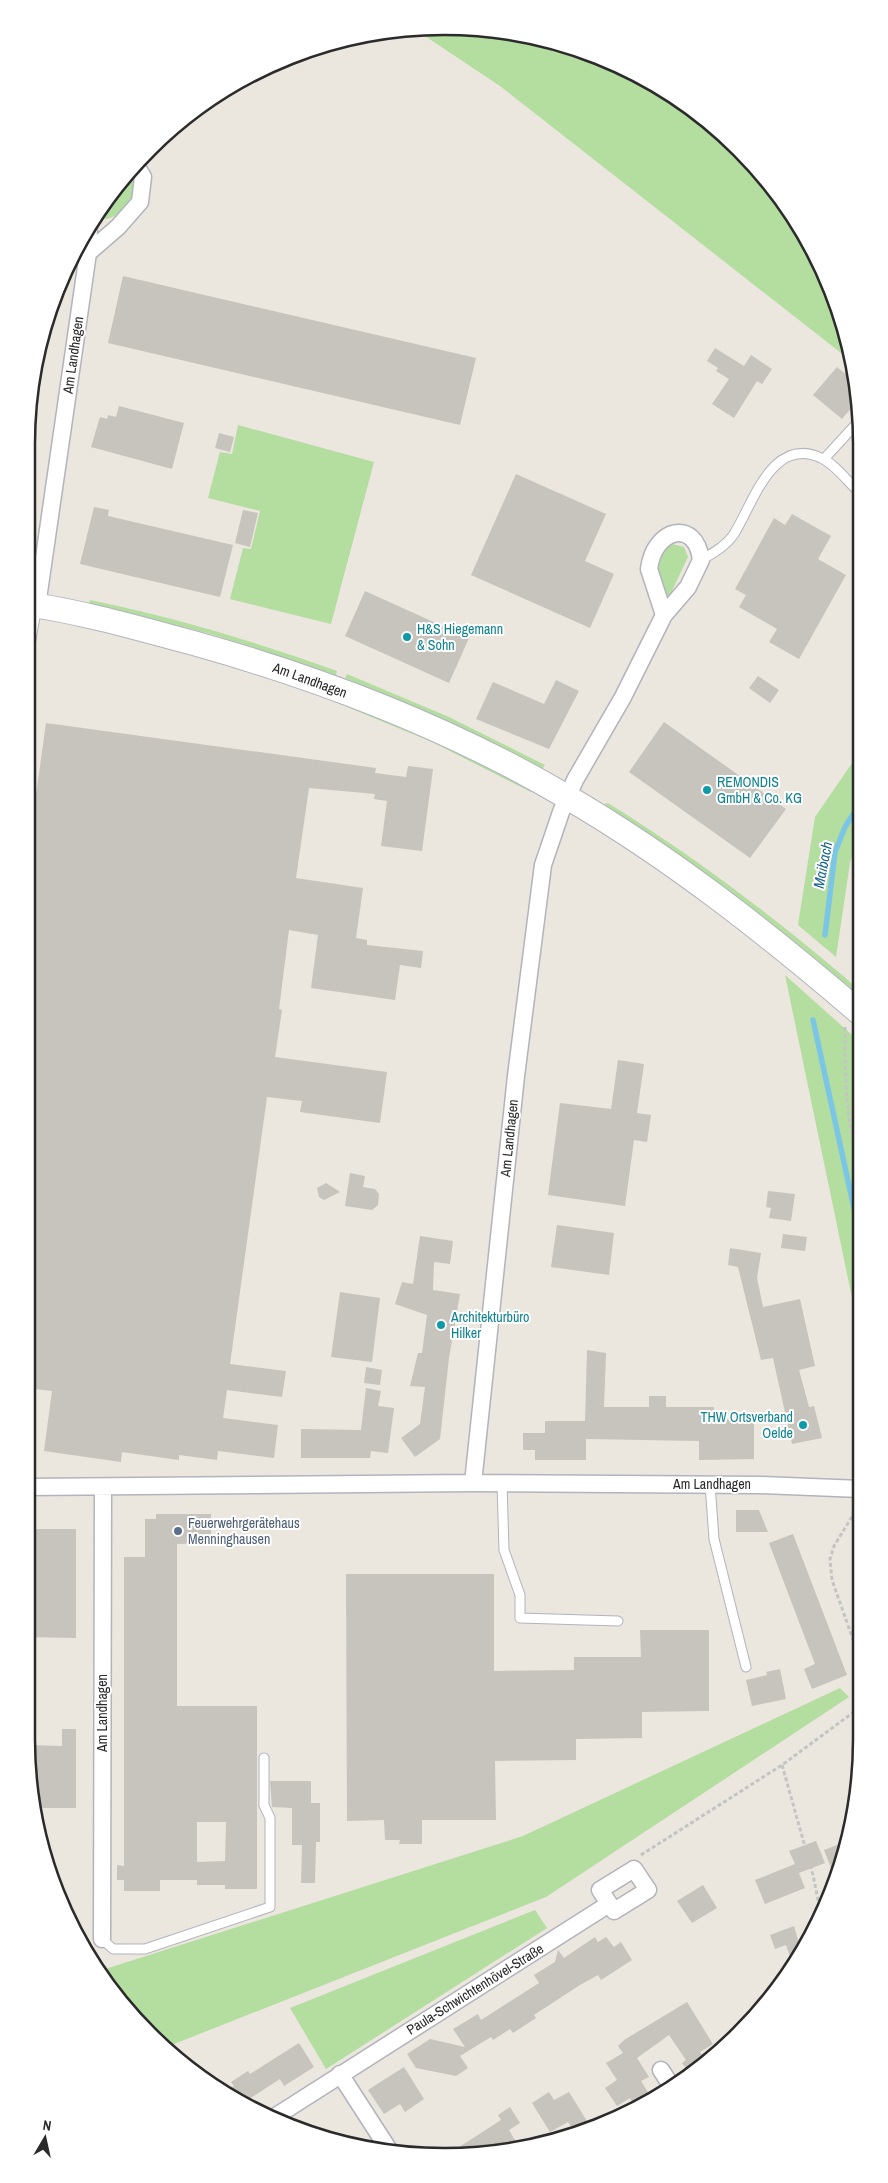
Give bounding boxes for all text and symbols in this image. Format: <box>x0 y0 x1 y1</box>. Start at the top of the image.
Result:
street label: Am Landhagen <box>59 315 87 396</box>
place label: H&S Hiegemann & Sohn <box>417 620 503 654</box>
marker: H&S Hiegemann & Sohn <box>401 631 413 643</box>
street label: Am Landhagen <box>269 658 350 702</box>
place label: REMONDIS GmbH & Co. KG <box>717 773 802 807</box>
marker: REMONDIS GmbH & Co. KG <box>701 784 713 796</box>
water label: Maibach <box>808 840 837 890</box>
street label: Am Landhagen <box>496 1098 522 1179</box>
place label: Architekturbüro Hilker <box>450 1308 529 1342</box>
marker: Architekturbüro Hilker <box>435 1319 447 1331</box>
place label: THW Ortsverband Oelde <box>701 1408 793 1442</box>
marker: THW Ortsverband Oelde <box>797 1419 809 1431</box>
street label: Am Landhagen <box>672 1475 751 1493</box>
place label: Feuerwehrgerätehaus Menninghausen <box>188 1514 300 1548</box>
marker: Feuerwehrgerätehaus Menninghausen <box>172 1525 184 1537</box>
street label: Am Landhagen <box>93 1674 111 1753</box>
street label: Paula-Schwichtenhövel-Straße <box>403 1939 547 2039</box>
north arrow <box>20 2113 70 2163</box>
text: N <box>42 2116 53 2135</box>

